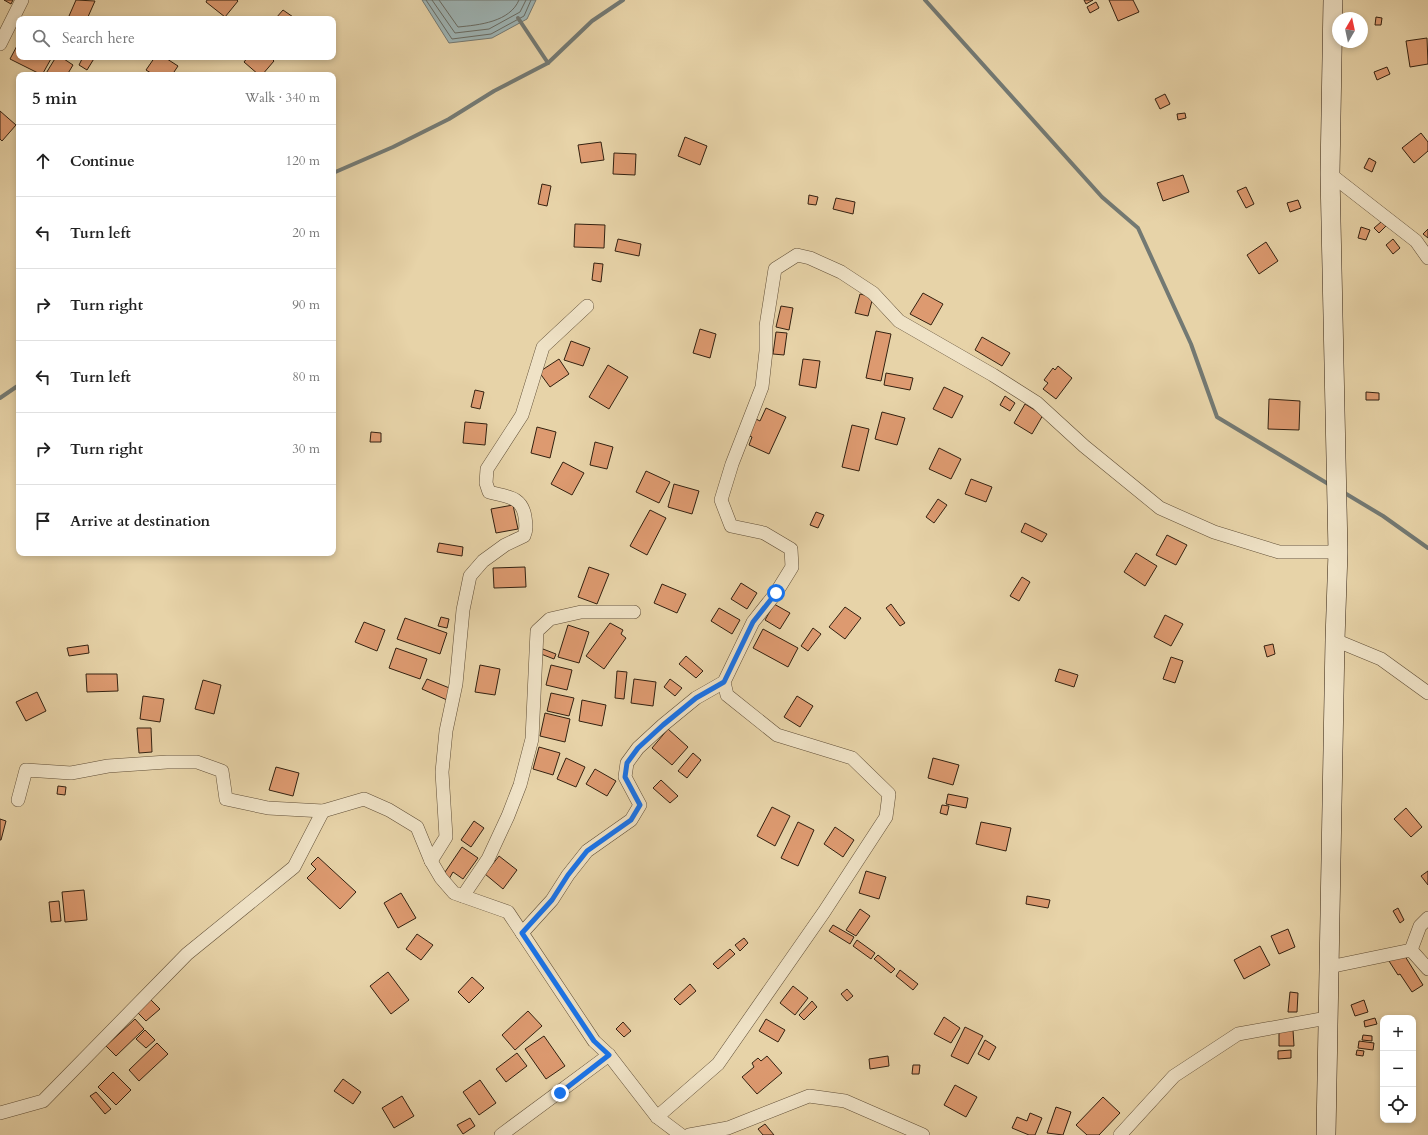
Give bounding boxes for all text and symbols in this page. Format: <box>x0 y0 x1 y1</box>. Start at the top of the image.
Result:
north arrow <box>1332 12 1368 48</box>
search box <box>16 16 336 60</box>
icon: search <box>30 27 52 49</box>
text: Search here <box>62 28 135 48</box>
text: 5 min <box>32 87 77 110</box>
text: Walk · 340 m <box>245 89 320 107</box>
icon: ahead <box>32 150 54 172</box>
text: Continue <box>70 151 135 171</box>
text: 120 m <box>286 152 320 170</box>
icon: left <box>32 222 54 244</box>
text: Turn left <box>70 223 131 243</box>
text: 20 m <box>292 224 320 242</box>
icon: right <box>32 294 54 316</box>
text: Turn right <box>70 295 143 315</box>
text: 90 m <box>292 296 320 314</box>
icon: left <box>32 366 54 388</box>
text: Turn left <box>70 367 131 387</box>
text: 80 m <box>292 368 320 386</box>
icon: right <box>32 438 54 460</box>
text: Turn right <box>70 439 143 459</box>
text: 30 m <box>292 440 320 458</box>
icon: arrive <box>32 510 54 532</box>
text: Arrive at destination <box>70 511 210 531</box>
route start <box>767 584 785 602</box>
map controls <box>1380 1015 1416 1123</box>
button: + <box>1380 1015 1416 1051</box>
button: − <box>1380 1051 1416 1087</box>
route end <box>551 1084 569 1102</box>
button: locate <box>1380 1087 1416 1123</box>

